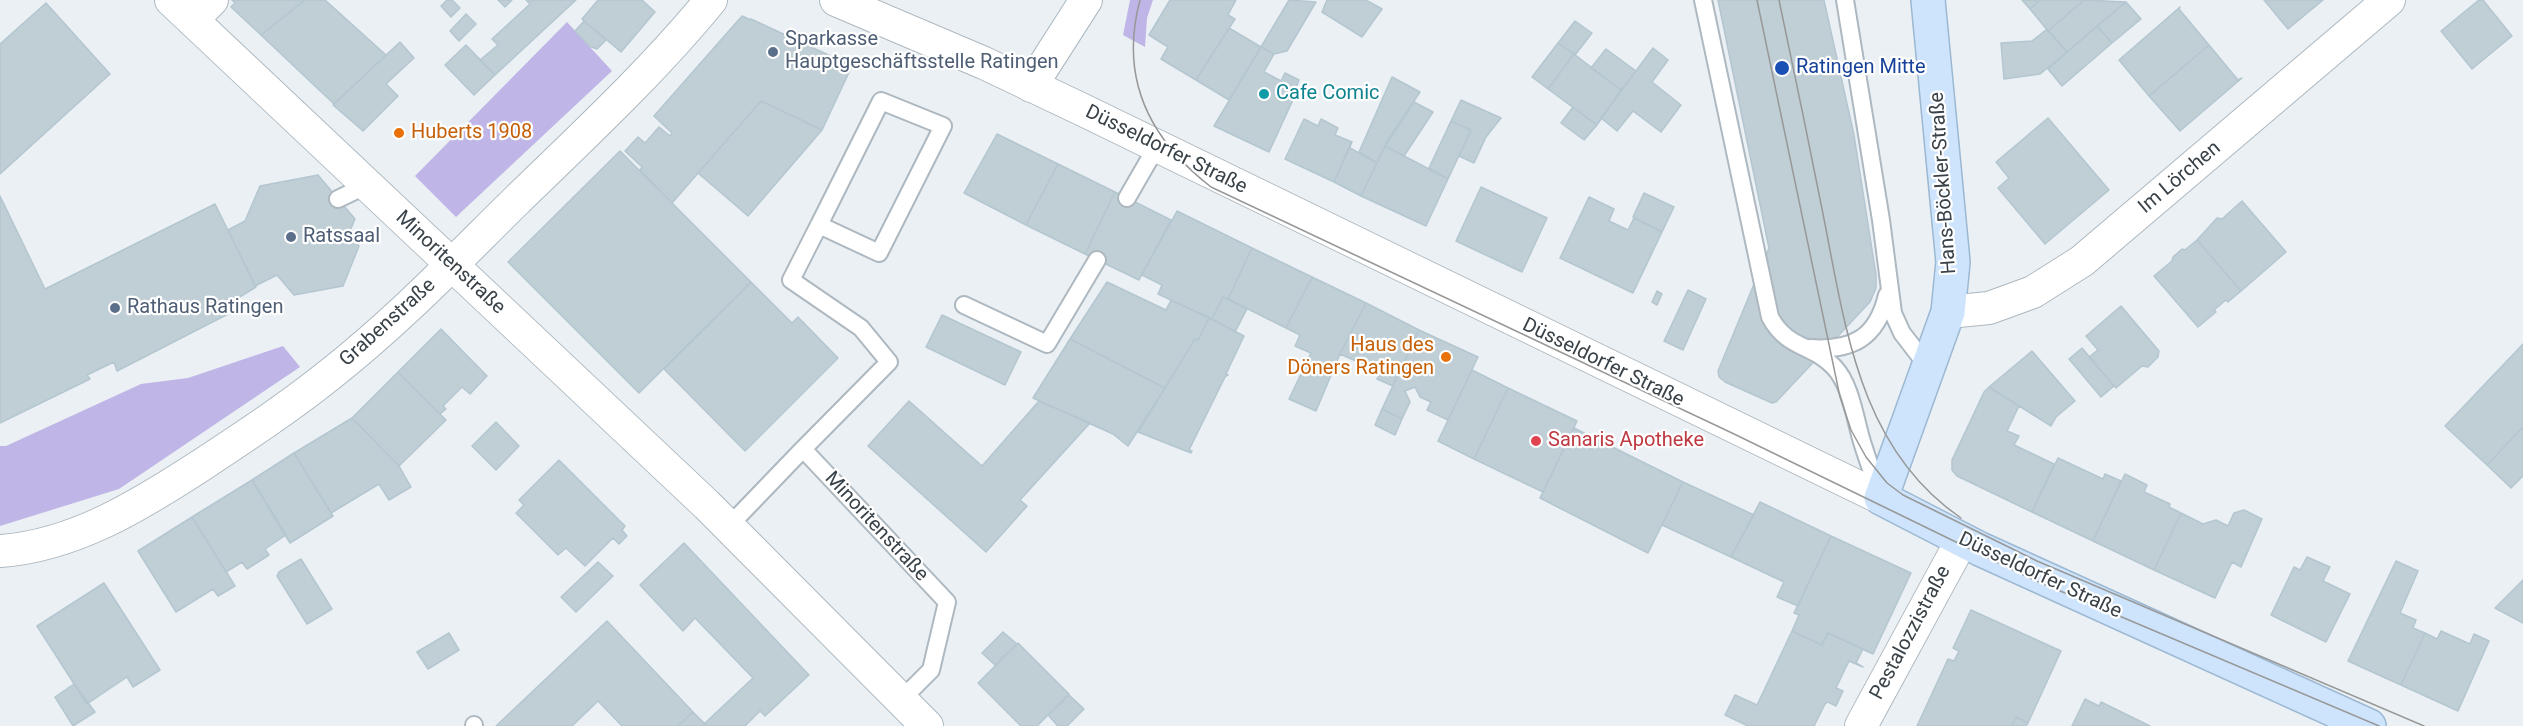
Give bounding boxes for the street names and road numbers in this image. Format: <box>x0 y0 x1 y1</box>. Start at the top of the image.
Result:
street label: Hans-Böckler-Straße <box>1926 91 1962 275</box>
street label: Düsseldorfer Straße <box>1081 100 1251 200</box>
street label: Im Lörchen <box>2134 137 2226 219</box>
street label: Minoritenstraße <box>390 206 510 320</box>
street label: Grabenstraße <box>335 274 441 372</box>
street label: Düsseldorfer Straße <box>1518 313 1688 413</box>
street label: Minoritenstraße <box>819 467 933 587</box>
street label: Düsseldorfer Straße <box>1955 528 2125 624</box>
street label: Pestalozzistraße <box>1866 562 1956 704</box>

